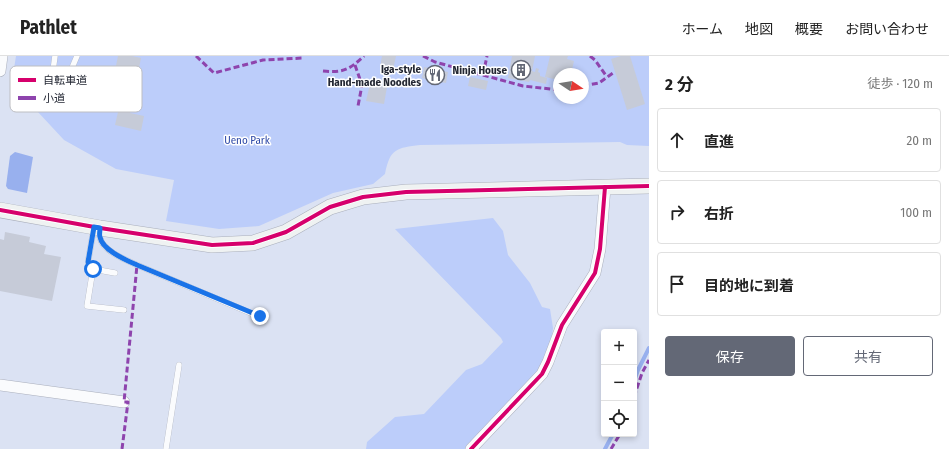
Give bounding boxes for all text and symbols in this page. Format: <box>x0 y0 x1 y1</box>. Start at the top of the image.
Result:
text: Pathlet <box>20 16 77 39</box>
text: ホーム <box>681 21 723 38</box>
text: 地図 <box>745 21 773 38</box>
text: 概要 <box>795 21 823 38</box>
text: お問い合わせ <box>845 21 929 38</box>
building icon: Ninja House <box>510 59 532 81</box>
place label: Iga-style Hand-made Noodles <box>328 63 421 89</box>
restaurant icon: Iga-style Hand-made Noodles <box>424 64 446 86</box>
place label: Ninja House <box>453 64 507 77</box>
legend <box>10 66 142 112</box>
north arrow <box>553 68 589 104</box>
text: 自転車道 <box>43 74 87 87</box>
text: 2 分 <box>665 74 693 95</box>
text: 徒歩 · 120 m <box>868 76 933 91</box>
text: 小道 <box>43 92 65 105</box>
icon: ahead <box>666 129 688 151</box>
text: 直進 <box>704 133 734 151</box>
text: 20 m <box>906 133 932 148</box>
park label: Ueno Park <box>224 134 271 147</box>
icon: right <box>666 201 688 223</box>
text: 右折 <box>704 205 734 223</box>
text: 100 m <box>900 205 932 220</box>
route start <box>84 260 102 278</box>
icon: arrive <box>666 273 688 295</box>
text: 目的地に到着 <box>704 277 794 295</box>
route end <box>251 307 269 325</box>
map controls <box>601 329 637 437</box>
button: + <box>601 329 637 365</box>
button: 保存 <box>665 336 795 376</box>
button: 共有 <box>803 336 933 376</box>
button: − <box>601 365 637 401</box>
button: locate <box>601 401 637 437</box>

